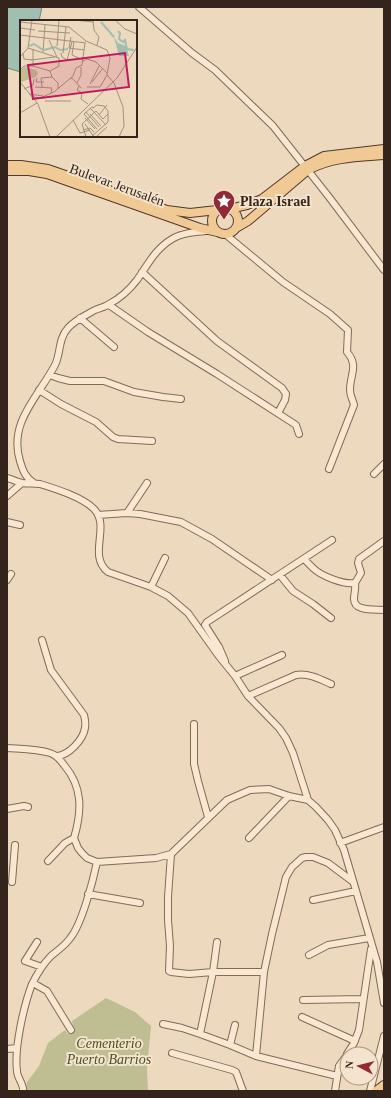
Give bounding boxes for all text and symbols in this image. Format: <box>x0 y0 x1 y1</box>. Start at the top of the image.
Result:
inset map <box>20 20 137 137</box>
street label: Bulevar Jerusalén <box>67 161 167 209</box>
place icon: Plaza Israel <box>211 188 237 221</box>
place label: Plaza Israel <box>240 194 310 209</box>
park label: Cementerio Puerto Barrios <box>66 1036 152 1067</box>
north arrow <box>339 1046 379 1086</box>
text: N <box>343 1060 356 1069</box>

